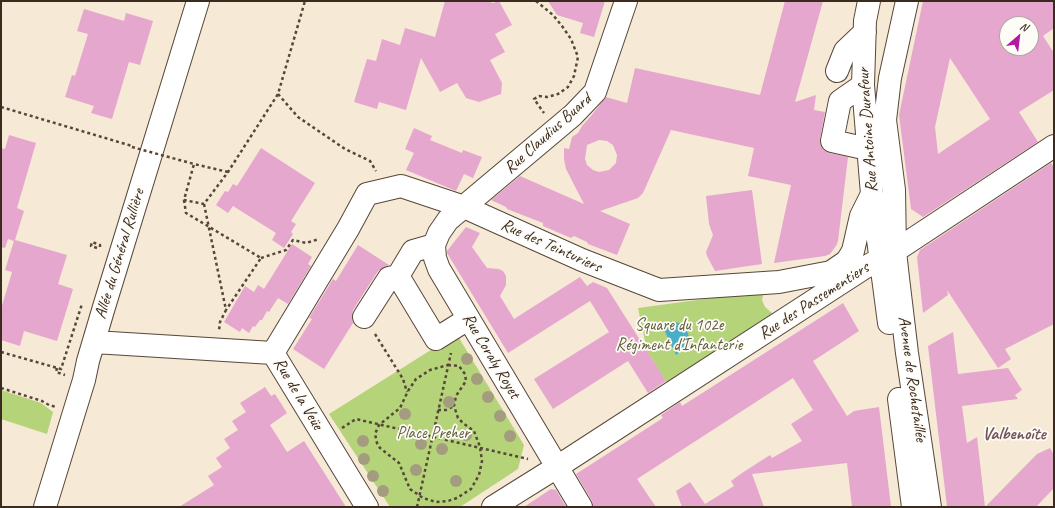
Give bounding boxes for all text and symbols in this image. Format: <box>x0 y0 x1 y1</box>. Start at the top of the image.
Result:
north arrow <box>999 16 1039 56</box>
text: N <box>1018 19 1030 34</box>
street label: Rue Antoine Durafour <box>853 67 883 193</box>
street label: Rue Claudius Buard <box>500 90 596 178</box>
street label: Allée du Général Rullière <box>91 186 149 322</box>
street label: Rue des Teinturiers <box>498 215 604 277</box>
street label: Rue des Passementiers <box>755 258 873 344</box>
street label: Rue Coraly Royet <box>458 310 524 402</box>
street label: Avenue de Rochetaillée <box>893 315 931 443</box>
park label: Square du 102e Régiment d'Infanterie <box>616 316 742 356</box>
street label: Rue de la Veüe <box>269 354 327 434</box>
district label: Valbenoîte <box>982 423 1046 445</box>
park label: Place Preher <box>397 424 469 444</box>

